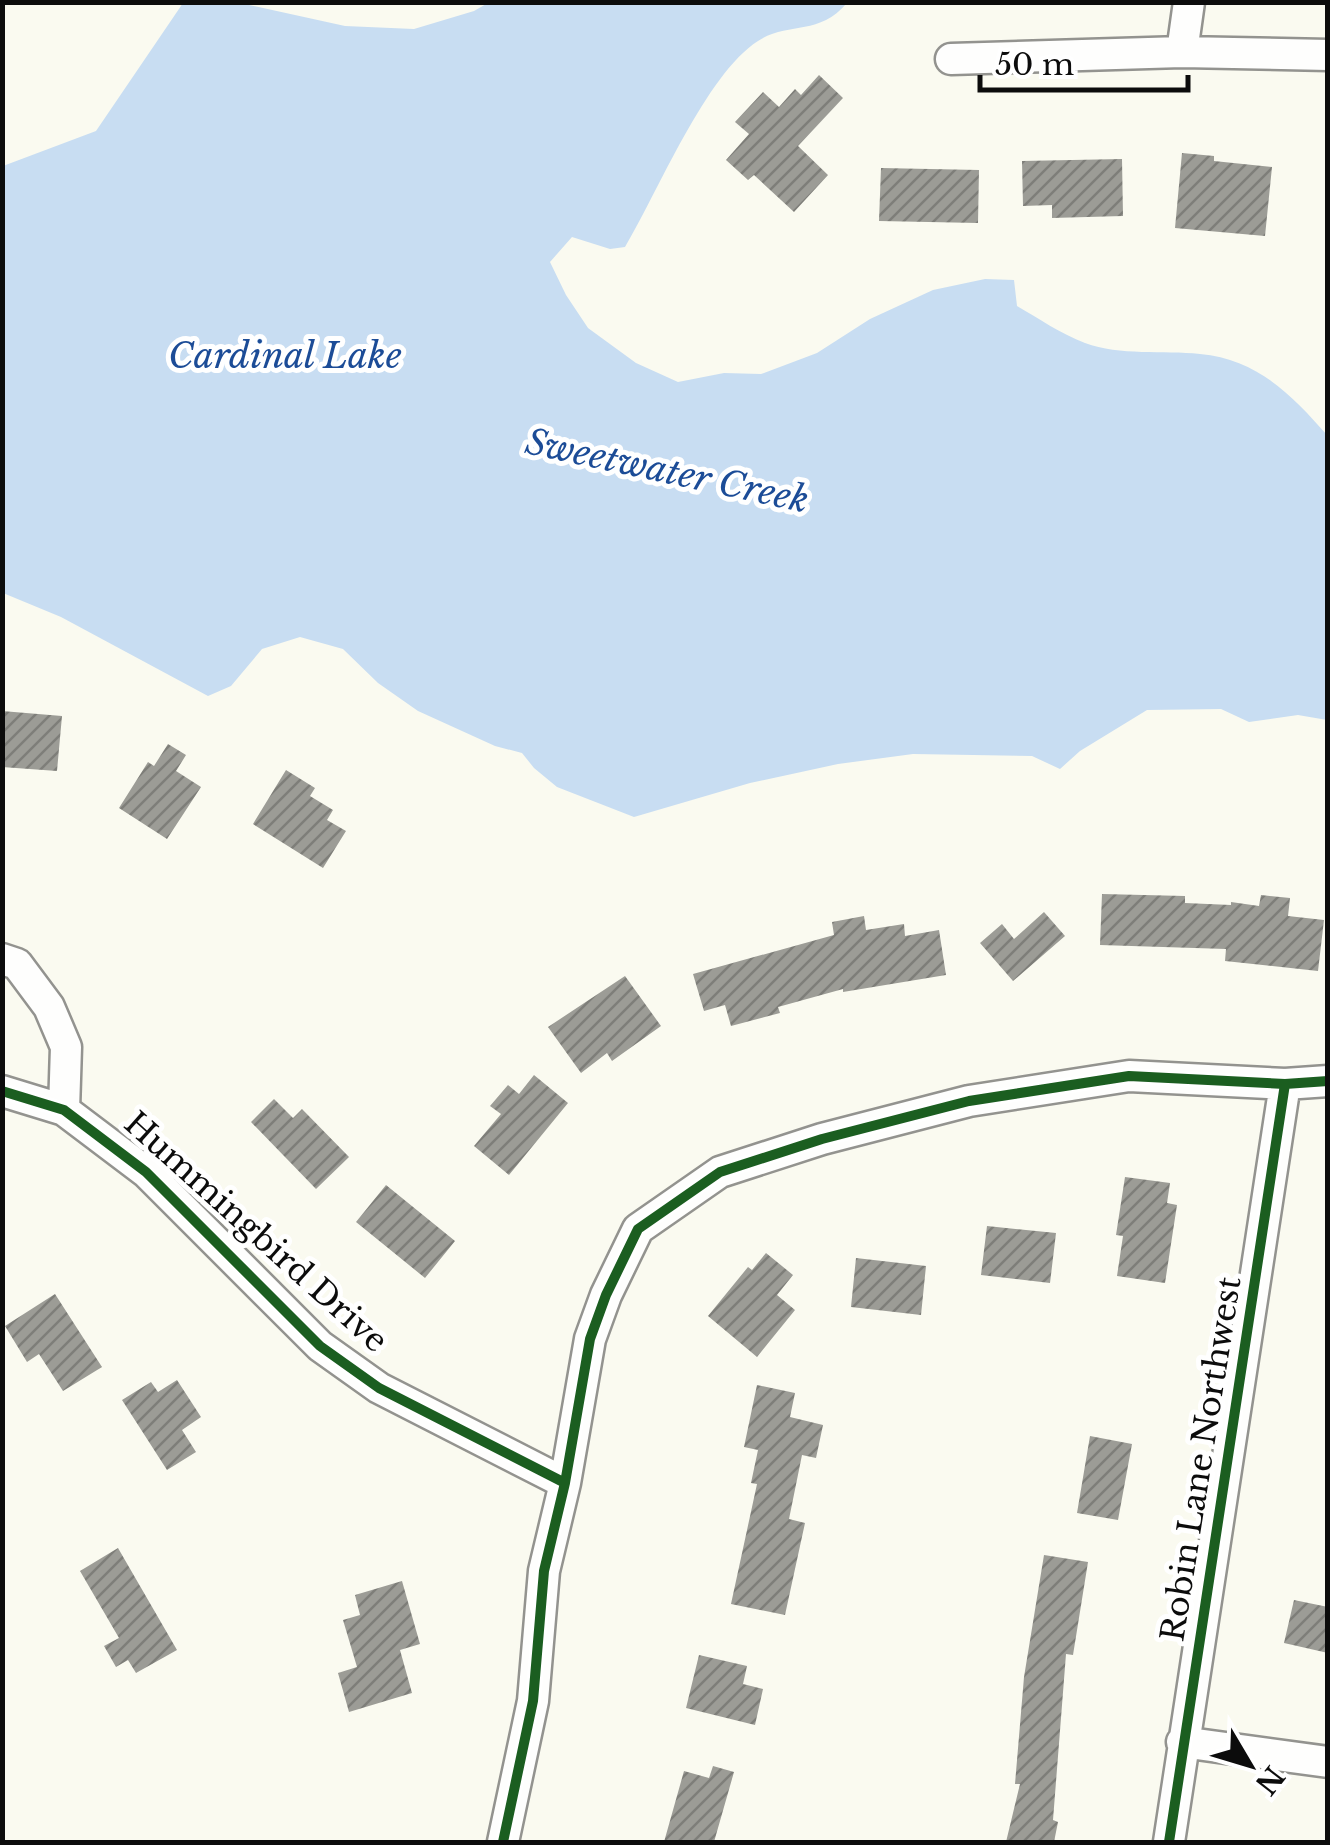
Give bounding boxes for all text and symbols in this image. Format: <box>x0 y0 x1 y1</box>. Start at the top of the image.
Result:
scale bar <box>980 30 1188 92</box>
text: 50 m <box>995 46 1074 83</box>
water label: Cardinal Lake <box>168 334 402 377</box>
water label: Sweetwater Creek <box>522 420 813 522</box>
street label: Hummingbird Drive <box>116 1103 396 1361</box>
street label: Robin Lane Northwest <box>1152 1274 1250 1644</box>
north arrow <box>1200 1715 1300 1815</box>
text: N <box>1247 1759 1291 1801</box>

